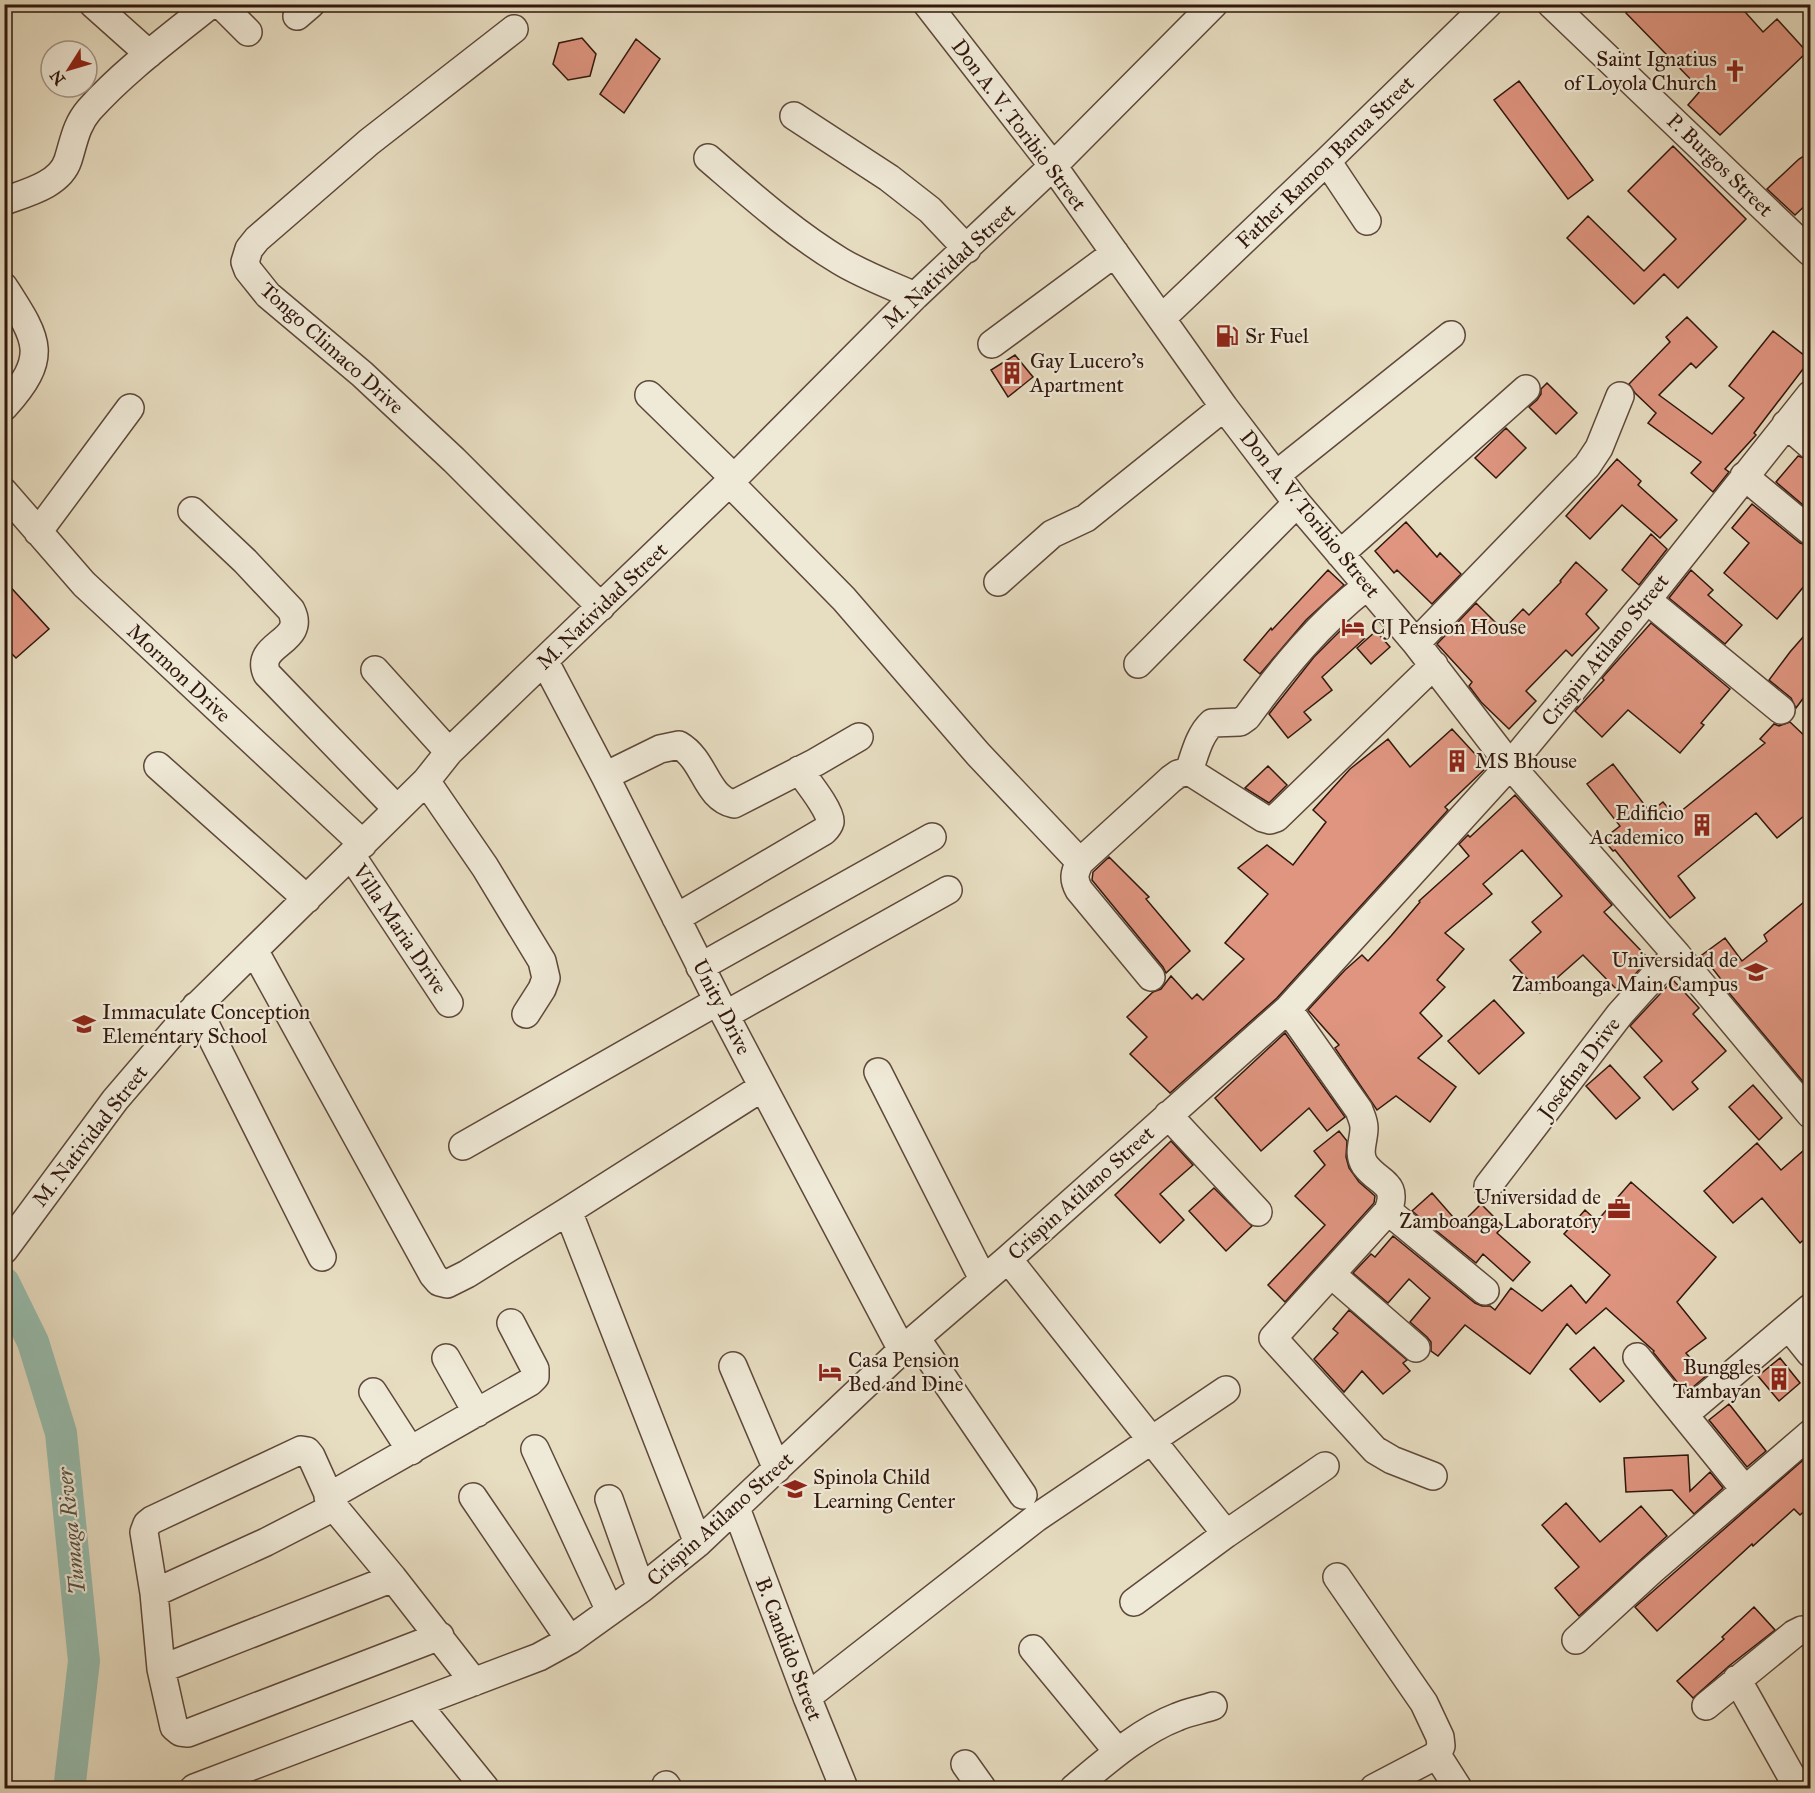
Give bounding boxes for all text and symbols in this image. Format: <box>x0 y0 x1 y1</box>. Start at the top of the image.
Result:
street label: Don A. V. Toribio Street <box>946 34 1092 217</box>
north arrow <box>39 39 99 99</box>
place label: Saint Ignatius of Loyola Church <box>1564 46 1717 96</box>
church icon: Saint Ignatius of Loyola Church <box>1722 58 1748 84</box>
text: N <box>45 66 69 89</box>
street label: Father Ramon Barua Street <box>1231 70 1420 254</box>
street label: P. Burgos Street <box>1661 108 1779 223</box>
street label: M. Natividad Street <box>877 197 1021 334</box>
street label: Tongo Climaco Drive <box>255 277 410 420</box>
fuel station icon: Sr Fuel <box>1214 323 1240 349</box>
place label: Sr Fuel <box>1245 323 1309 349</box>
place label: Gay Lucero's Apartment <box>1029 348 1144 398</box>
building icon: Gay Lucero's Apartment <box>999 360 1025 386</box>
street label: Don A. V. Toribio Street <box>1234 425 1386 604</box>
street label: M. Natividad Street <box>531 536 673 675</box>
street label: Crispin Atilano Street <box>1536 568 1675 731</box>
hotel icon: CJ Pension House <box>1340 614 1366 640</box>
place label: CJ Pension House <box>1371 614 1526 640</box>
street label: Mormon Drive <box>122 618 237 728</box>
building icon: MS Bhouse <box>1444 748 1470 774</box>
place label: MS Bhouse <box>1475 748 1577 774</box>
place label: Edificio Academico <box>1589 800 1684 850</box>
building icon: Edificio Academico <box>1689 812 1715 838</box>
street label: Villa Maria Drive <box>346 858 453 999</box>
place label: Universidad de Zamboanga Main Campus <box>1512 947 1738 997</box>
street label: Unity Drive <box>687 955 757 1059</box>
school or university icon: Universidad de Zamboanga Main Campus <box>1743 959 1769 985</box>
place label: Immaculate Conception Elementary School <box>102 999 310 1049</box>
school or university icon: Immaculate Conception Elementary School <box>71 1011 97 1037</box>
street label: Josefina Drive <box>1531 1012 1626 1126</box>
street label: M. Natividad Street <box>27 1060 154 1212</box>
street label: Crispin Atilano Street <box>1002 1120 1160 1266</box>
place label: Universidad de Zamboanga Laboratory <box>1399 1184 1602 1234</box>
office icon: Universidad de Zamboanga Laboratory <box>1606 1196 1632 1222</box>
place label: Casa Pension Bed and Dine <box>848 1347 964 1397</box>
place label: Bunggles Tambayan <box>1673 1354 1761 1404</box>
hotel icon: Casa Pension Bed and Dine <box>817 1359 843 1385</box>
building icon: Bunggles Tambayan <box>1766 1366 1792 1392</box>
street label: Crispin Atilano Street <box>641 1446 799 1592</box>
water label: Tumaga River <box>51 1464 91 1596</box>
place label: Spinola Child Learning Center <box>813 1464 955 1514</box>
school or university icon: Spinola Child Learning Center <box>782 1476 808 1502</box>
street label: B. Candido Street <box>750 1574 828 1725</box>

